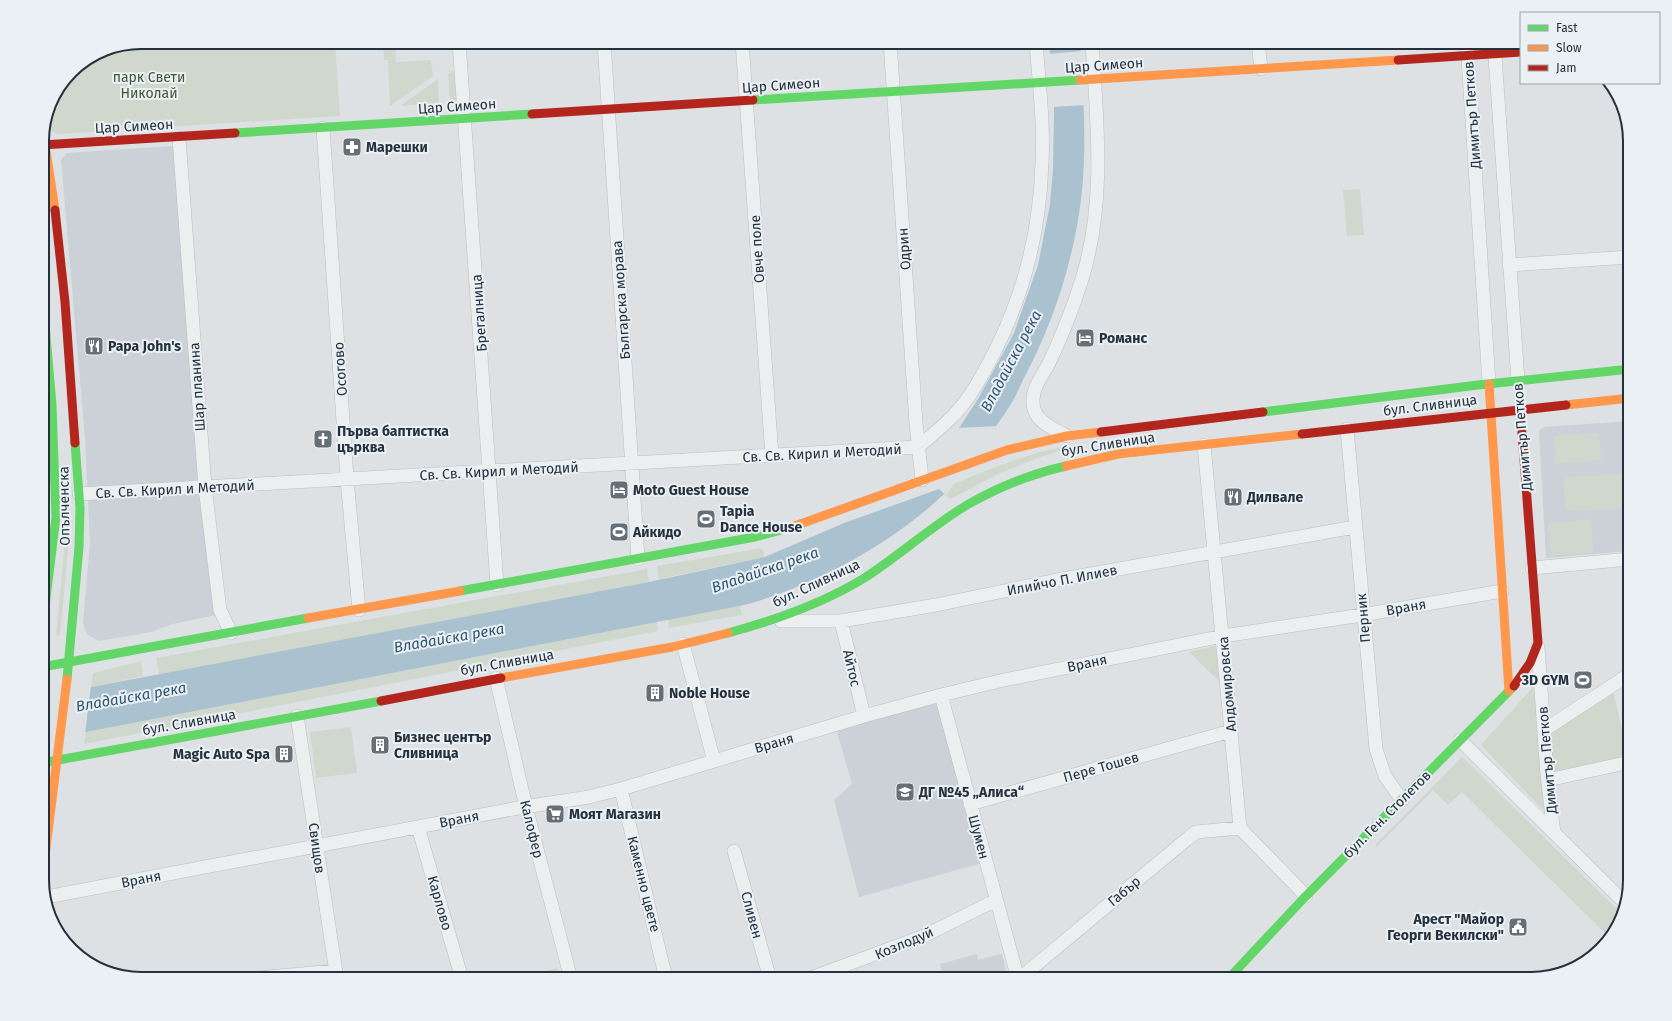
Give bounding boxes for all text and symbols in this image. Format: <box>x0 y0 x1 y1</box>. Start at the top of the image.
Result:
legend <box>1520 12 1660 84</box>
text: Fast <box>1556 21 1578 35</box>
text: Slow <box>1556 41 1582 55</box>
street label: Цар Симеон <box>1064 54 1144 77</box>
street label: Димитър Петков <box>1460 60 1485 170</box>
text: Jam <box>1556 61 1576 75</box>
park label: парк Свети Николай <box>113 69 185 102</box>
street label: Цар Симеон <box>741 74 821 97</box>
street label: Цар Симеон <box>417 95 497 118</box>
street label: Цар Симеон <box>94 116 174 137</box>
pharmacy icon: Марешки <box>341 136 363 158</box>
place label: Марешки <box>366 139 428 156</box>
street label: Овче поле <box>747 214 768 284</box>
street label: Одрин <box>895 227 914 271</box>
street label: Българска морава <box>609 240 634 360</box>
street label: Брегалница <box>468 274 491 352</box>
water label: Владайска река <box>977 307 1045 415</box>
hotel icon: Романс <box>1074 327 1096 349</box>
place label: Романс <box>1099 330 1147 347</box>
restaurant icon: Papa John's <box>83 335 105 357</box>
place label: Papa John's <box>108 338 181 355</box>
street label: Осогово <box>330 341 351 397</box>
street label: Шар планина <box>186 342 209 432</box>
street label: Димитър Петков <box>1509 382 1536 492</box>
street label: бул. Сливница <box>1382 391 1478 420</box>
place label: Първа баптистка църква <box>337 423 449 456</box>
church icon: Първа баптистка църква <box>312 428 334 450</box>
street label: бул. Сливница <box>1060 429 1156 460</box>
street label: Св. Св. Кирил и Методий <box>742 441 902 466</box>
street label: Св. Св. Кирил и Методий <box>419 459 579 484</box>
street label: Опълченска <box>55 466 74 546</box>
street label: Св. Св. Кирил и Методий <box>95 477 255 502</box>
hotel icon: Moto Guest House <box>608 479 630 501</box>
place label: Moto Guest House <box>633 482 749 499</box>
restaurant icon: Дилвале <box>1222 486 1244 508</box>
place label: Дилвале <box>1246 489 1303 506</box>
place label: Tapia Dance House <box>720 503 802 536</box>
sports icon: Tapia Dance House <box>695 508 717 530</box>
sports icon: Айкидо <box>608 521 630 543</box>
place label: Айкидо <box>632 524 681 541</box>
water label: Владайска река <box>709 543 821 597</box>
street label: бул. Сливница <box>770 556 863 611</box>
street label: Илийчо П. Илиев <box>1005 561 1119 600</box>
street label: Перник <box>1353 592 1374 643</box>
street label: Враня <box>1385 596 1427 619</box>
water label: Владайска река <box>392 619 506 657</box>
street label: Алдомировска <box>1215 636 1240 732</box>
street label: бул. Сливница <box>459 646 555 679</box>
street label: Айтос <box>839 648 864 688</box>
street label: Враня <box>1066 651 1109 676</box>
sports icon: 3D GYM <box>1572 669 1594 691</box>
place label: 3D GYM <box>1521 672 1569 689</box>
water label: Владайска река <box>74 678 188 716</box>
building icon: Noble House <box>644 682 666 704</box>
place label: Noble House <box>669 685 750 702</box>
street label: Димитър Петков <box>1534 705 1561 815</box>
street label: бул. Сливница <box>141 706 237 739</box>
place label: Бизнес център Сливница <box>394 729 491 762</box>
street label: Враня <box>752 730 796 757</box>
building icon: Бизнес център Сливница <box>369 734 391 756</box>
building icon: Magic Auto Spa <box>273 743 295 765</box>
place label: Magic Auto Spa <box>173 746 270 763</box>
street label: Пере Тошев <box>1061 749 1141 786</box>
street label: бул. Ген. Столетов <box>1340 767 1435 862</box>
school or university icon: ДГ №45 „Алиса“ <box>894 781 916 803</box>
place label: ДГ №45 „Алиса“ <box>918 784 1024 801</box>
street label: Калофер <box>516 798 547 860</box>
supermarket icon: Моят Магазин <box>544 803 566 825</box>
place label: Моят Магазин <box>569 806 661 823</box>
street label: Враня <box>438 807 481 832</box>
street label: Шумен <box>964 813 993 861</box>
street label: Свищов <box>305 822 328 875</box>
street label: Каменно цвете <box>623 834 664 934</box>
street label: Враня <box>120 867 163 892</box>
street label: Габър <box>1104 873 1144 910</box>
street label: Карлово <box>424 874 455 932</box>
street label: Сливен <box>737 890 766 941</box>
place label: Арест "Майор Георги Векилски" <box>1387 911 1504 944</box>
public building icon: Арест "Майор Георги Векилски" <box>1507 916 1529 938</box>
street label: Козлодуй <box>872 924 936 963</box>

